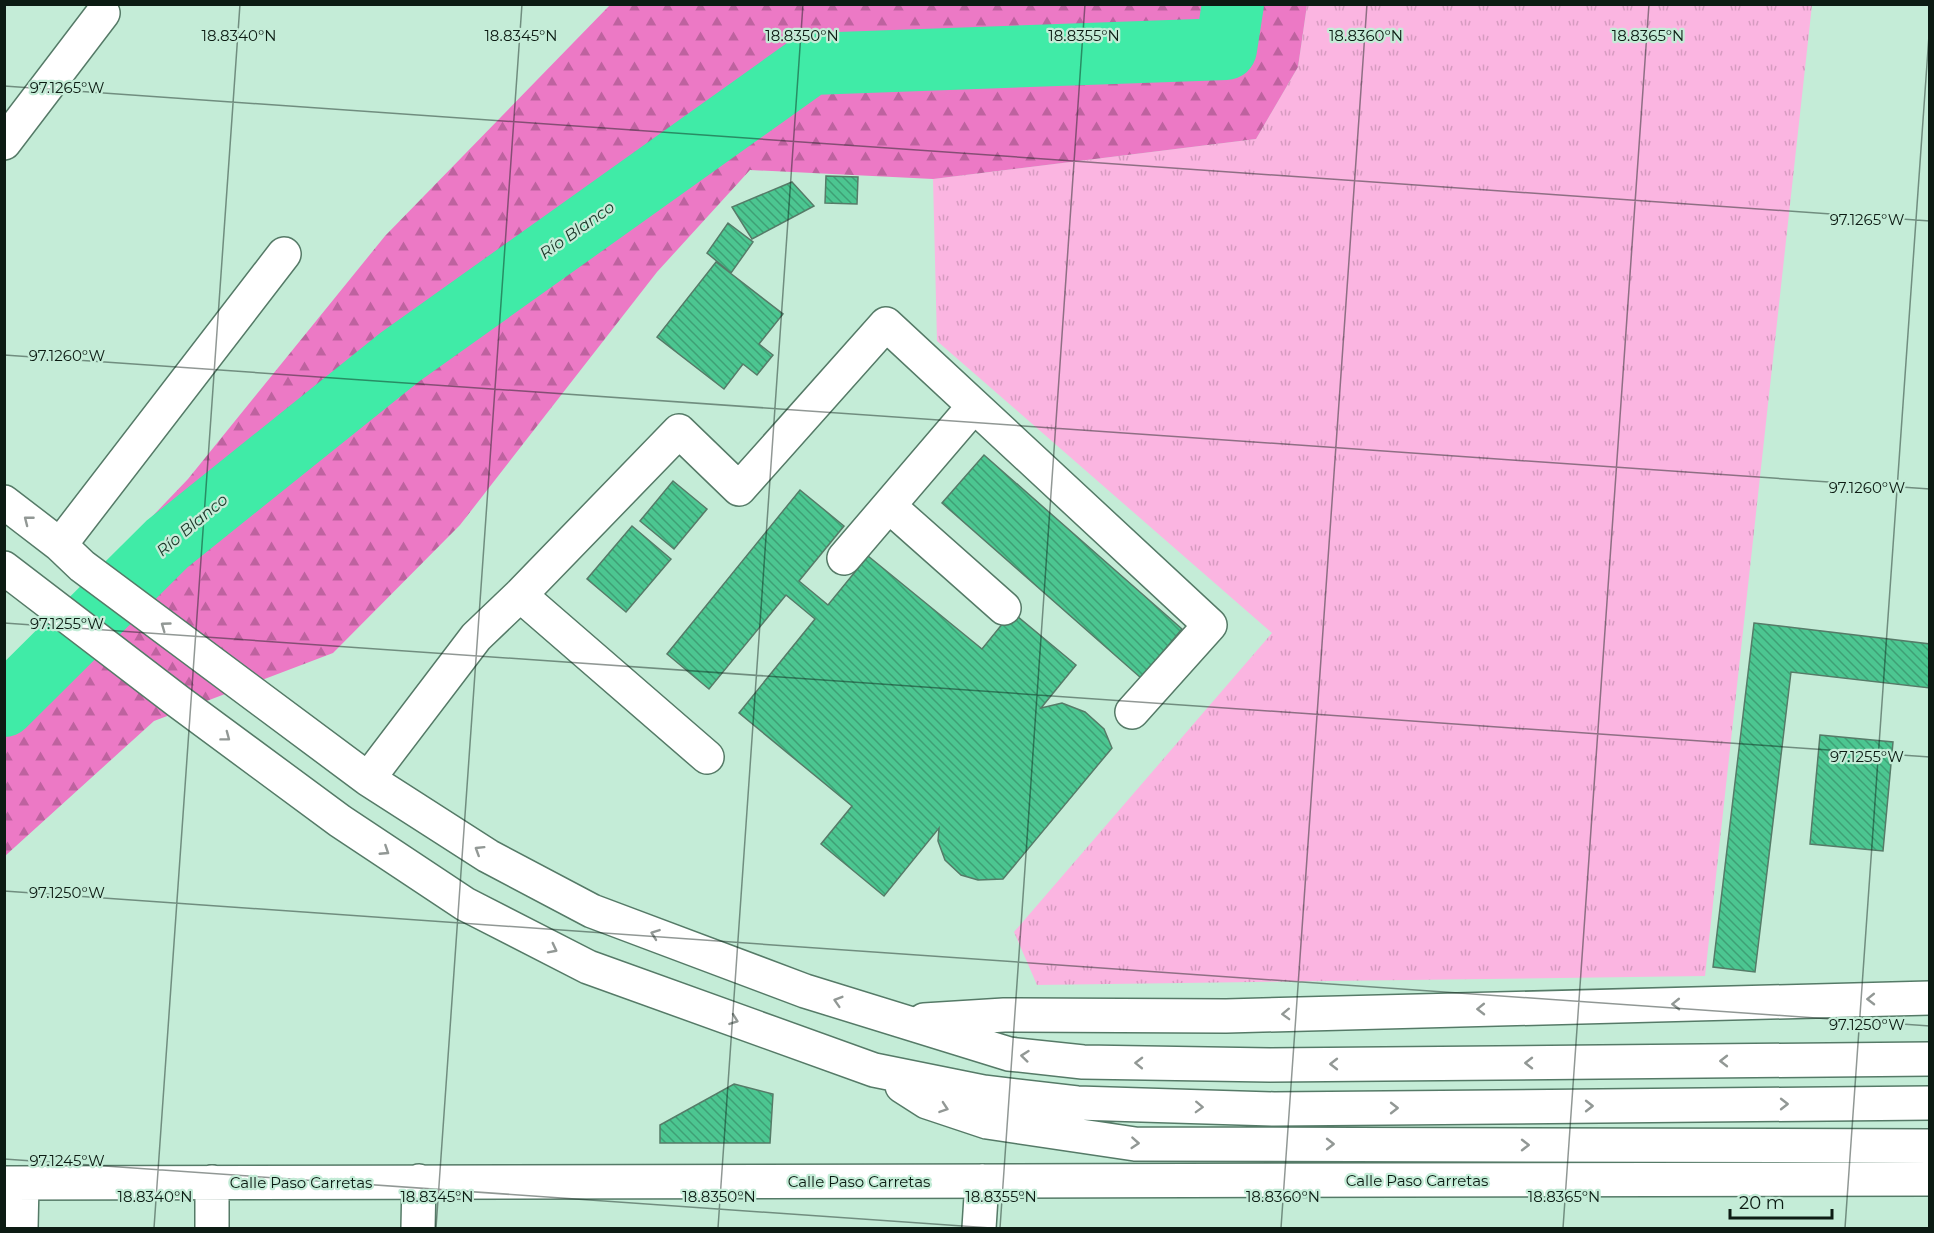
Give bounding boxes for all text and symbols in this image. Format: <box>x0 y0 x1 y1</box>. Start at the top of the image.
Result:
text: 18.8340°N <box>202 26 276 45</box>
text: 18.8345°N <box>484 26 558 45</box>
text: 18.8350°N <box>765 26 839 45</box>
text: 18.8355°N <box>1048 26 1120 45</box>
text: 18.8360°N <box>1329 26 1403 45</box>
text: 18.8365°N <box>1612 26 1684 45</box>
text: 97.1265°W <box>30 78 105 97</box>
water label: Río Blanco <box>536 197 618 263</box>
text: 97.1265°W <box>1830 210 1905 229</box>
text: 97.1260°W <box>29 346 106 365</box>
text: 97.1260°W <box>1829 478 1906 497</box>
water label: Río Blanco <box>153 490 231 560</box>
one-way arrow <box>23 517 34 528</box>
text: 97.1255°W <box>30 614 104 633</box>
one-way arrow <box>160 623 171 634</box>
one-way arrow <box>220 730 231 741</box>
text: 97.1255°W <box>1830 747 1904 766</box>
one-way arrow <box>378 843 389 854</box>
one-way arrow <box>475 846 485 858</box>
text: 97.1250°W <box>29 883 105 902</box>
one-way arrow <box>650 928 661 941</box>
one-way arrow <box>546 942 557 953</box>
one-way arrow <box>1867 993 1876 1005</box>
one-way arrow <box>833 996 844 1008</box>
one-way arrow <box>1672 998 1681 1010</box>
one-way arrow <box>1477 1002 1486 1015</box>
one-way arrow <box>1282 1008 1291 1020</box>
one-way arrow <box>728 1012 739 1025</box>
text: 97.1250°W <box>1829 1015 1905 1034</box>
one-way arrow <box>1020 1050 1029 1062</box>
one-way arrow <box>1720 1055 1729 1067</box>
one-way arrow <box>1135 1057 1144 1069</box>
one-way arrow <box>1525 1057 1534 1069</box>
one-way arrow <box>1330 1058 1339 1071</box>
one-way arrow <box>1779 1098 1788 1110</box>
one-way arrow <box>938 1100 949 1113</box>
one-way arrow <box>1194 1100 1203 1113</box>
one-way arrow <box>1584 1100 1593 1112</box>
one-way arrow <box>1389 1102 1398 1114</box>
one-way arrow <box>1131 1136 1140 1149</box>
one-way arrow <box>1326 1138 1335 1150</box>
one-way arrow <box>1521 1139 1530 1151</box>
text: 97.1245°W <box>29 1151 105 1170</box>
street label: Calle Paso Carretas <box>1346 1171 1488 1190</box>
street label: Calle Paso Carretas <box>788 1172 930 1191</box>
street label: Calle Paso Carretas <box>230 1173 372 1192</box>
scale bar <box>1730 1182 1832 1220</box>
text: 18.8340°N <box>118 1187 192 1206</box>
text: 18.8345°N <box>400 1187 474 1206</box>
text: 18.8350°N <box>682 1187 756 1206</box>
text: 18.8355°N <box>965 1187 1037 1206</box>
text: 18.8360°N <box>1246 1187 1320 1206</box>
text: 18.8365°N <box>1528 1187 1600 1206</box>
text: 20 m <box>1739 1192 1785 1214</box>

